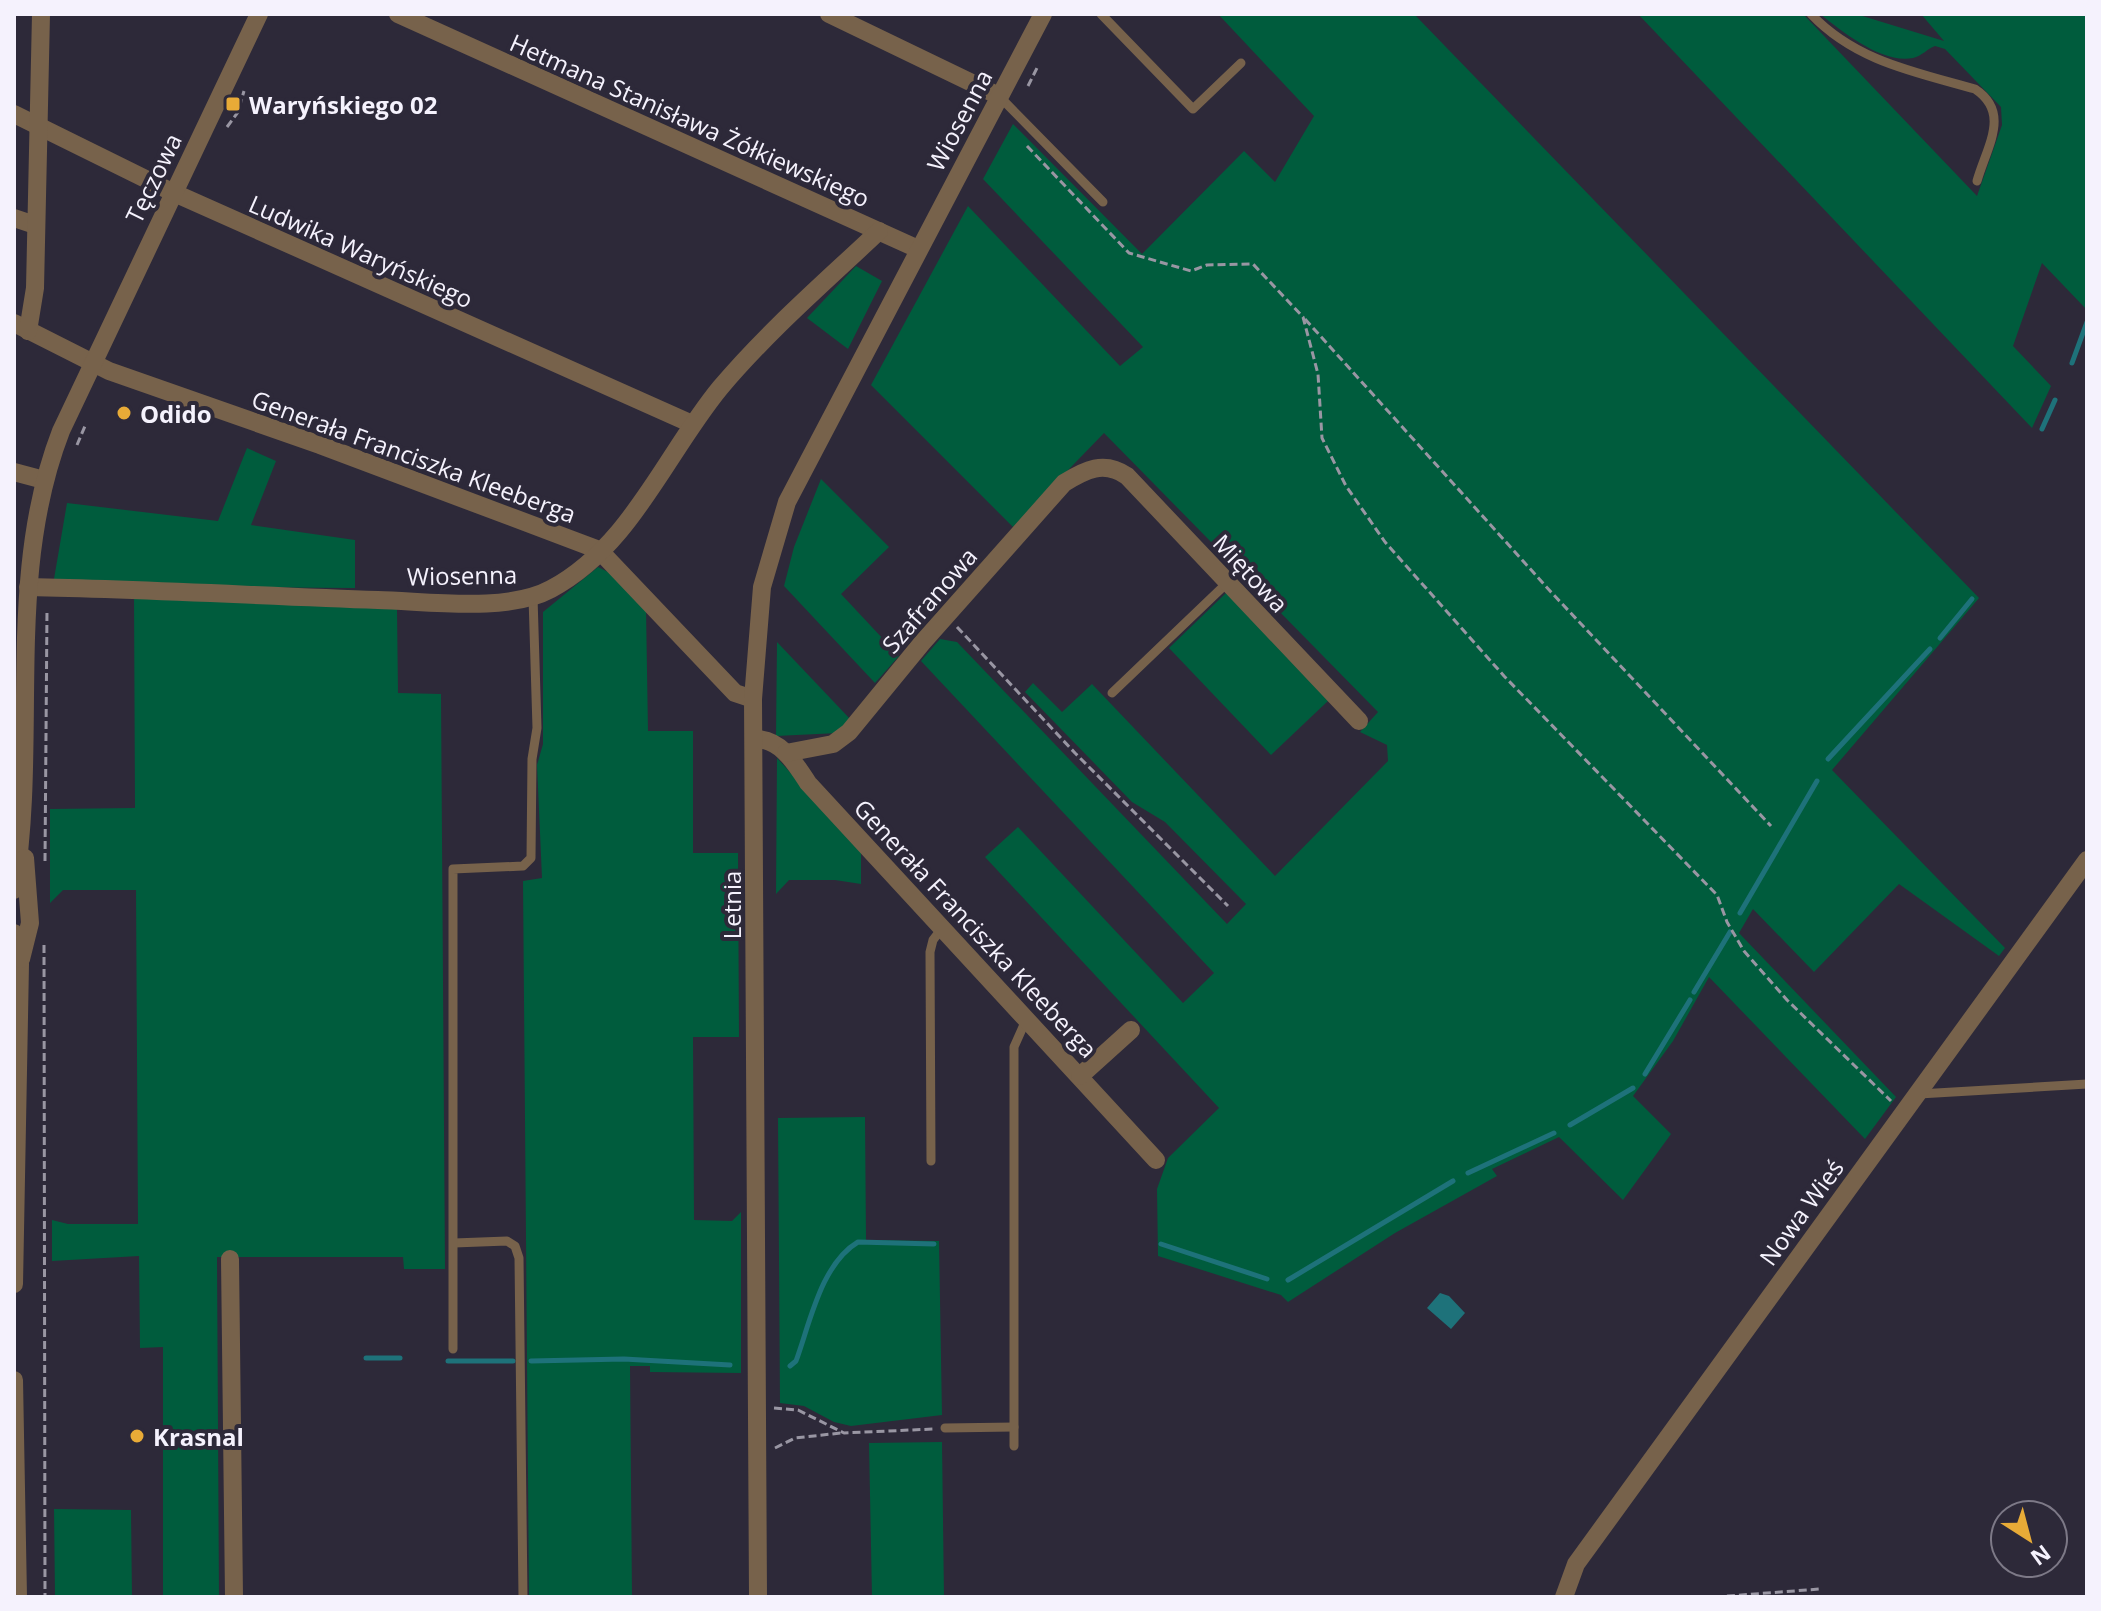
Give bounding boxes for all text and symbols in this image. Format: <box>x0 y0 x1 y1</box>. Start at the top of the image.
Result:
street label: Hetmana Stanisława Żółkiewskiego <box>505 26 875 214</box>
street label: Wiosenna <box>919 64 999 176</box>
place label: Waryńskiego 02 <box>249 88 437 121</box>
marker: Waryńskiego 02 <box>224 95 242 113</box>
street label: Tęczowa <box>117 128 189 228</box>
street label: Ludwika Waryńskiego <box>244 187 478 315</box>
street label: Generała Franciszka Kleeberga <box>247 382 581 530</box>
place label: Odido <box>140 397 212 430</box>
marker: Odido <box>115 404 133 422</box>
street label: Miętowa <box>1206 527 1296 619</box>
street label: Szafranowa <box>874 540 984 660</box>
street label: Wiosenna <box>407 558 517 592</box>
street label: Generała Franciszka Kleeberga <box>847 791 1105 1065</box>
street label: Letnia <box>715 871 748 939</box>
street label: Nowa Wieś <box>1751 1152 1851 1272</box>
place label: Krasnal <box>153 1420 244 1453</box>
marker: Krasnal <box>128 1427 146 1445</box>
north arrow <box>1989 1499 2069 1579</box>
text: N <box>2025 1539 2057 1573</box>

